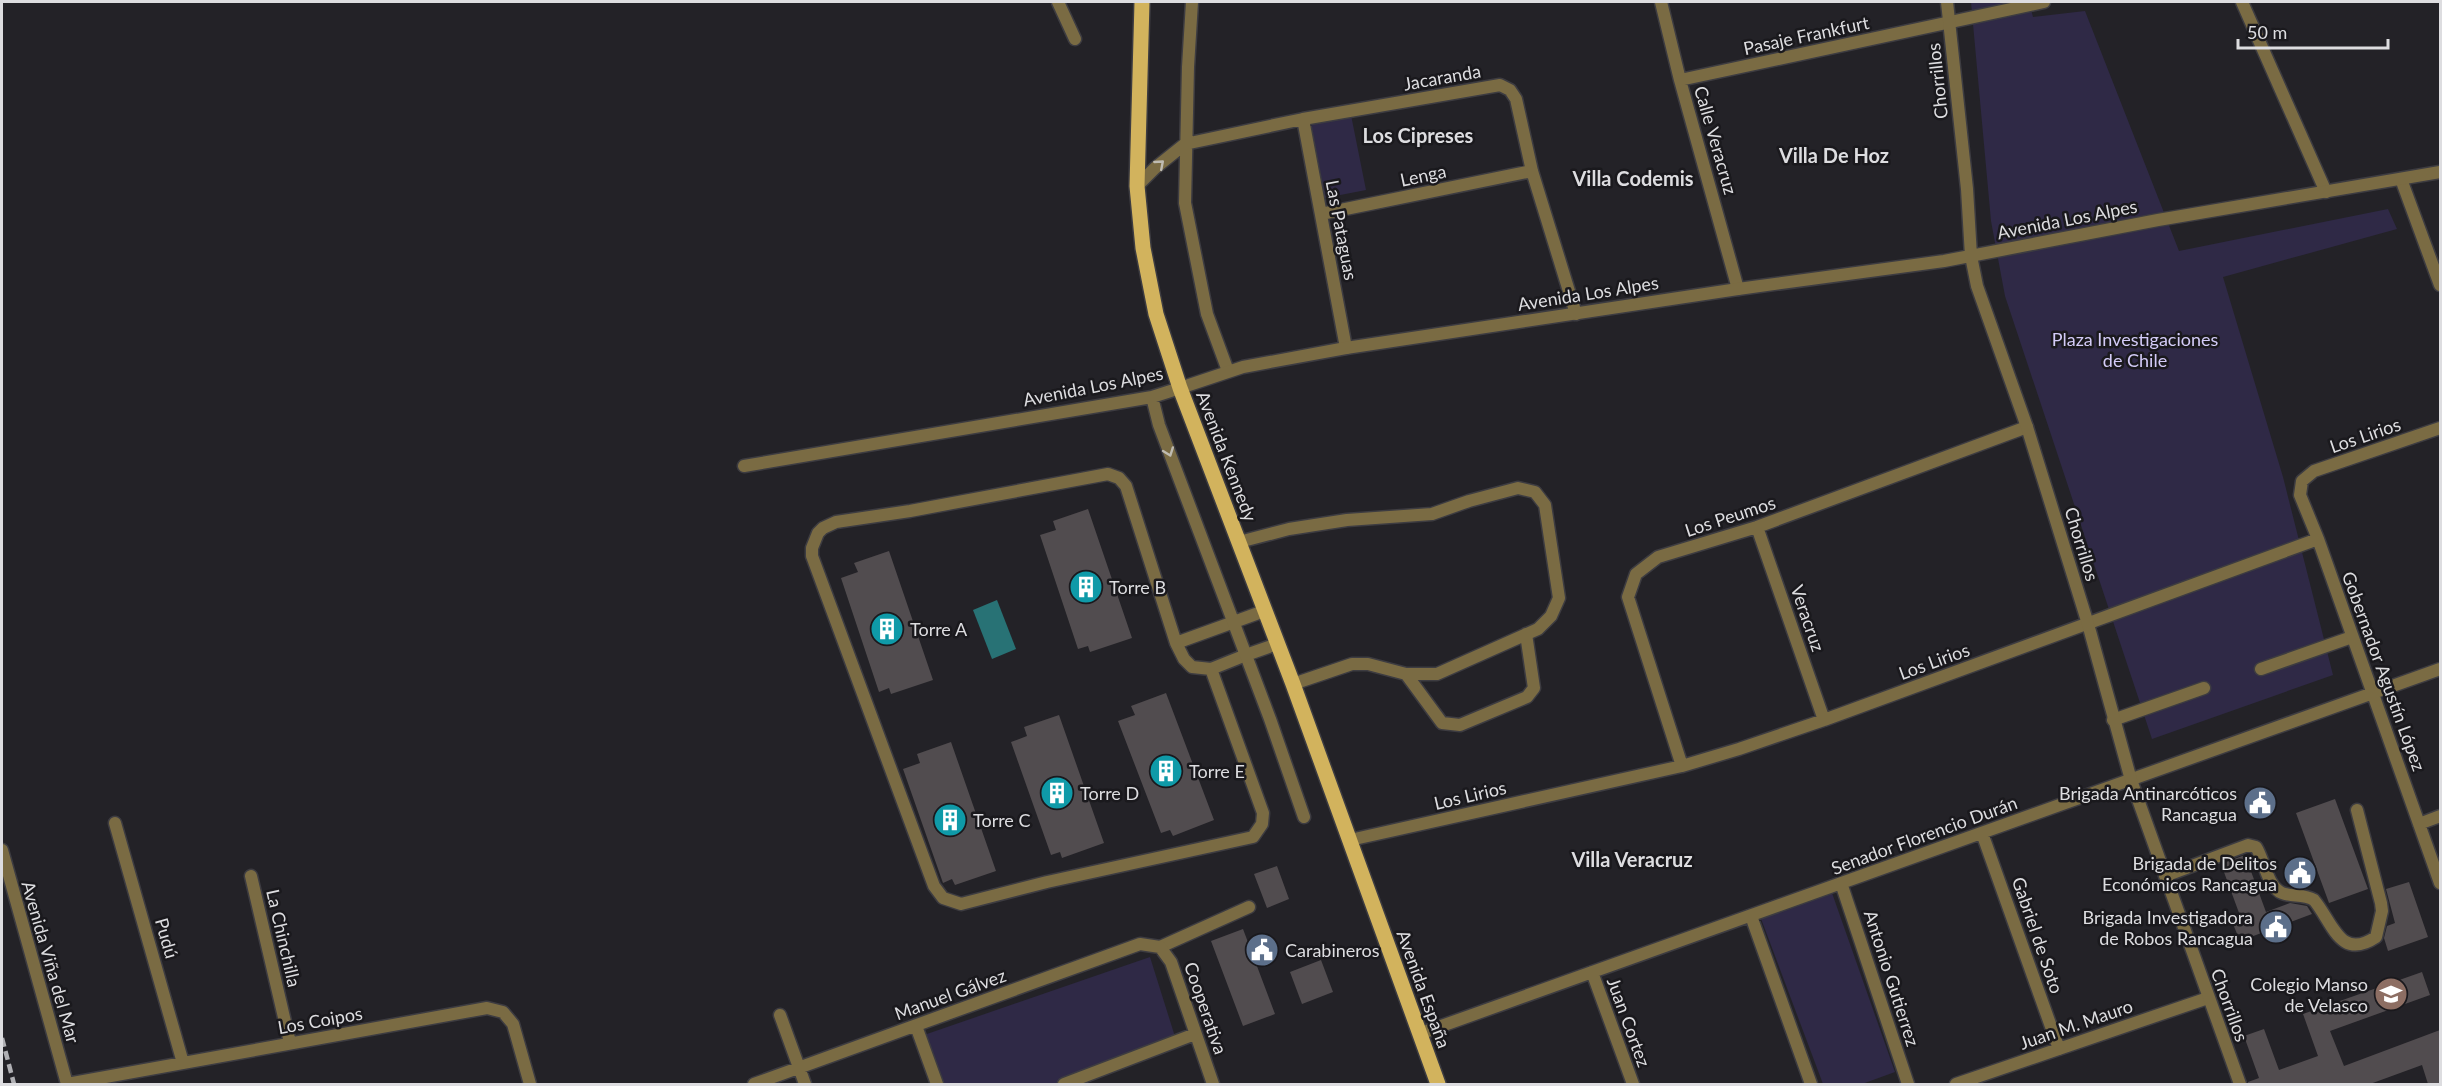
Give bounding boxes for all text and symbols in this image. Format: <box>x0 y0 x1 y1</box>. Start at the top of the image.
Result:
street label: Pasaje Frankfurt <box>1741 11 1871 59</box>
scale bar <box>2238 12 2388 50</box>
text: 50 m <box>2247 21 2287 43</box>
street label: Chorrillos <box>1922 42 1952 120</box>
street label: Jacaranda <box>1402 59 1482 95</box>
street label: Calle Veracruz <box>1690 83 1742 197</box>
district label: Los Cipreses <box>1363 123 1474 147</box>
district label: Villa De Hoz <box>1778 143 1889 167</box>
street label: Lenga <box>1398 159 1448 191</box>
one-way arrow <box>1153 160 1164 171</box>
district label: Villa Codemis <box>1571 166 1694 190</box>
street label: Las Pataguas <box>1322 178 1363 282</box>
street label: Avenida Los Alpes <box>1995 195 2139 243</box>
street label: Avenida Los Alpes <box>1516 271 1660 315</box>
park label: Plaza Investigaciones de Chile <box>2052 328 2219 371</box>
street label: Avenida Los Alpes <box>1021 362 1165 410</box>
street label: Avenida Kennedy <box>1192 388 1262 525</box>
street label: Los Lirios <box>2327 413 2404 457</box>
one-way arrow <box>1162 447 1175 457</box>
street label: Los Peumos <box>1682 491 1778 541</box>
street label: Chorrillos <box>2060 504 2104 584</box>
street label: Gobernador Agustín López <box>2338 568 2430 774</box>
building icon: Torre B <box>1068 569 1104 605</box>
place label: Torre B <box>1109 576 1166 598</box>
street label: Veracruz <box>1786 582 1830 654</box>
building icon: Torre A <box>869 611 905 647</box>
place label: Torre A <box>910 618 968 640</box>
street label: Los Lirios <box>1896 638 1973 684</box>
building icon: Torre E <box>1148 753 1184 789</box>
place label: Torre E <box>1189 760 1245 782</box>
building icon: Torre D <box>1039 775 1075 811</box>
street label: Los Lirios <box>1432 776 1509 814</box>
place label: Torre D <box>1080 782 1139 804</box>
place label: Brigada Antinarcóticos Rancagua <box>2059 782 2237 825</box>
public building icon: Brigada Antinarcóticos Rancagua <box>2242 785 2278 821</box>
street label: Senador Florencio Durán <box>1828 791 2020 879</box>
building icon: Torre C <box>932 802 968 838</box>
place label: Torre C <box>973 809 1031 831</box>
district label: Villa Veracruz <box>1570 847 1693 871</box>
place label: Brigada de Delitos Económicos Rancagua <box>2102 852 2277 895</box>
public building icon: Brigada de Delitos Económicos Rancagua <box>2282 855 2318 891</box>
street label: Gabriel de Soto <box>2008 874 2068 996</box>
street label: Avenida Viña del Mar <box>17 878 85 1046</box>
street label: La Chinchilla <box>262 887 306 989</box>
place label: Brigada Investigadora de Robos Rancagua <box>2083 906 2253 949</box>
street label: Antonio Gutierrez <box>1860 907 1924 1049</box>
public building icon: Brigada Investigadora de Robos Rancagua <box>2258 909 2294 945</box>
street label: Pudú <box>151 915 183 961</box>
street label: Avenida España <box>1392 927 1456 1051</box>
public building icon: Carabineros <box>1244 932 1280 968</box>
place label: Carabineros <box>1285 939 1380 961</box>
street label: Cooperativa <box>1180 959 1232 1057</box>
street label: Manuel Gálvez <box>891 964 1009 1024</box>
street label: Chorrillos <box>2207 965 2253 1045</box>
place label: Colegio Manso de Velasco <box>2250 973 2368 1016</box>
street label: Juan Cortez <box>1603 974 1655 1070</box>
school or university icon: Colegio Manso de Velasco <box>2373 976 2409 1012</box>
street label: Juan M. Mauro <box>2016 994 2136 1054</box>
street label: Los Coipos <box>276 1002 364 1038</box>

